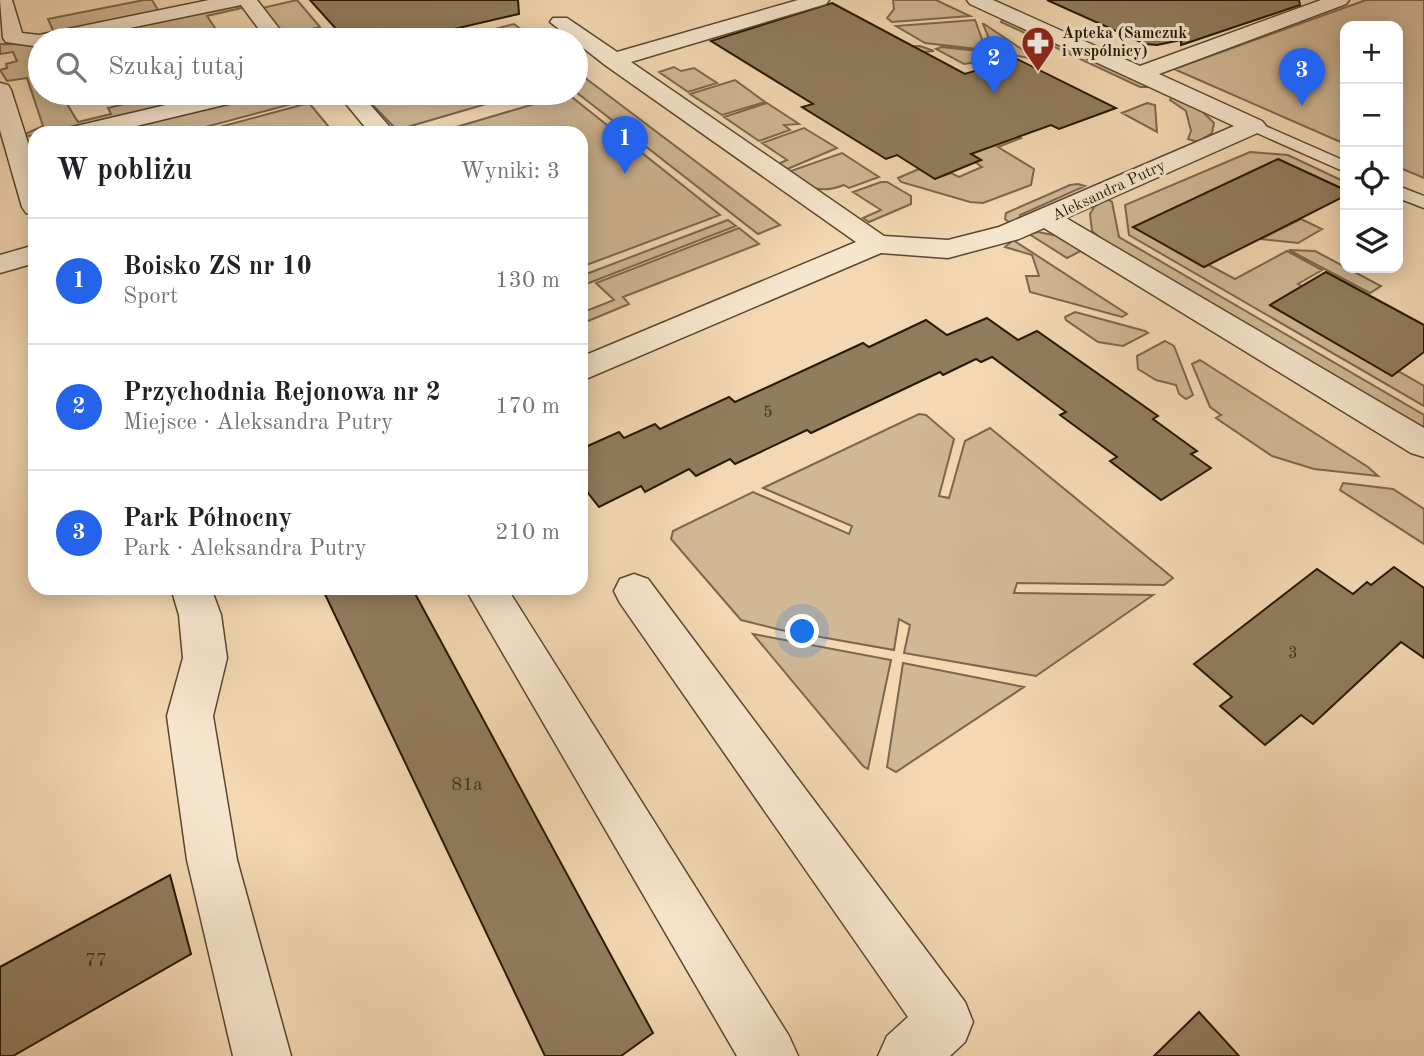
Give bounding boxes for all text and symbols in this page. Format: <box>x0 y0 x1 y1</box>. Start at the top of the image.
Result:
map controls <box>1340 21 1403 273</box>
button: + <box>1340 21 1403 84</box>
pharmacy icon: Apteka (Samczuk i wspólnicy) <box>1019 24 1057 73</box>
place label: Apteka (Samczuk i wspólnicy) <box>1062 25 1187 60</box>
search box <box>28 28 588 105</box>
pin: 2 <box>971 36 1017 94</box>
icon: search <box>52 48 90 86</box>
pin: 3 <box>1279 48 1325 106</box>
text: Szukaj tutaj <box>108 54 245 80</box>
button: − <box>1340 84 1403 147</box>
pin: 1 <box>602 116 648 174</box>
button: locate <box>1340 147 1403 210</box>
text: W pobliżu <box>56 156 192 186</box>
street label: Aleksandra Putry <box>1050 158 1169 224</box>
text: Wyniki: 3 <box>460 160 560 183</box>
button: layers <box>1340 210 1403 273</box>
text: Boisko ZS nr 10 <box>123 254 312 280</box>
text: 1 <box>72 269 86 292</box>
text: 130 m <box>495 269 560 292</box>
text: Sport <box>123 285 178 308</box>
text: Przychodnia Rejonowa nr 2 <box>123 380 441 406</box>
text: 2 <box>72 395 86 418</box>
text: 170 m <box>495 395 560 418</box>
house number: 5 <box>763 405 773 421</box>
text: Miejsce · Aleksandra Putry <box>123 411 393 434</box>
text: Park Północny <box>123 506 292 532</box>
text: 3 <box>72 521 86 544</box>
text: 210 m <box>495 521 560 544</box>
text: Park · Aleksandra Putry <box>123 537 367 560</box>
your location <box>785 614 819 648</box>
house number: 3 <box>1288 646 1298 662</box>
house number: 81a <box>451 776 483 795</box>
house number: 77 <box>85 952 107 971</box>

